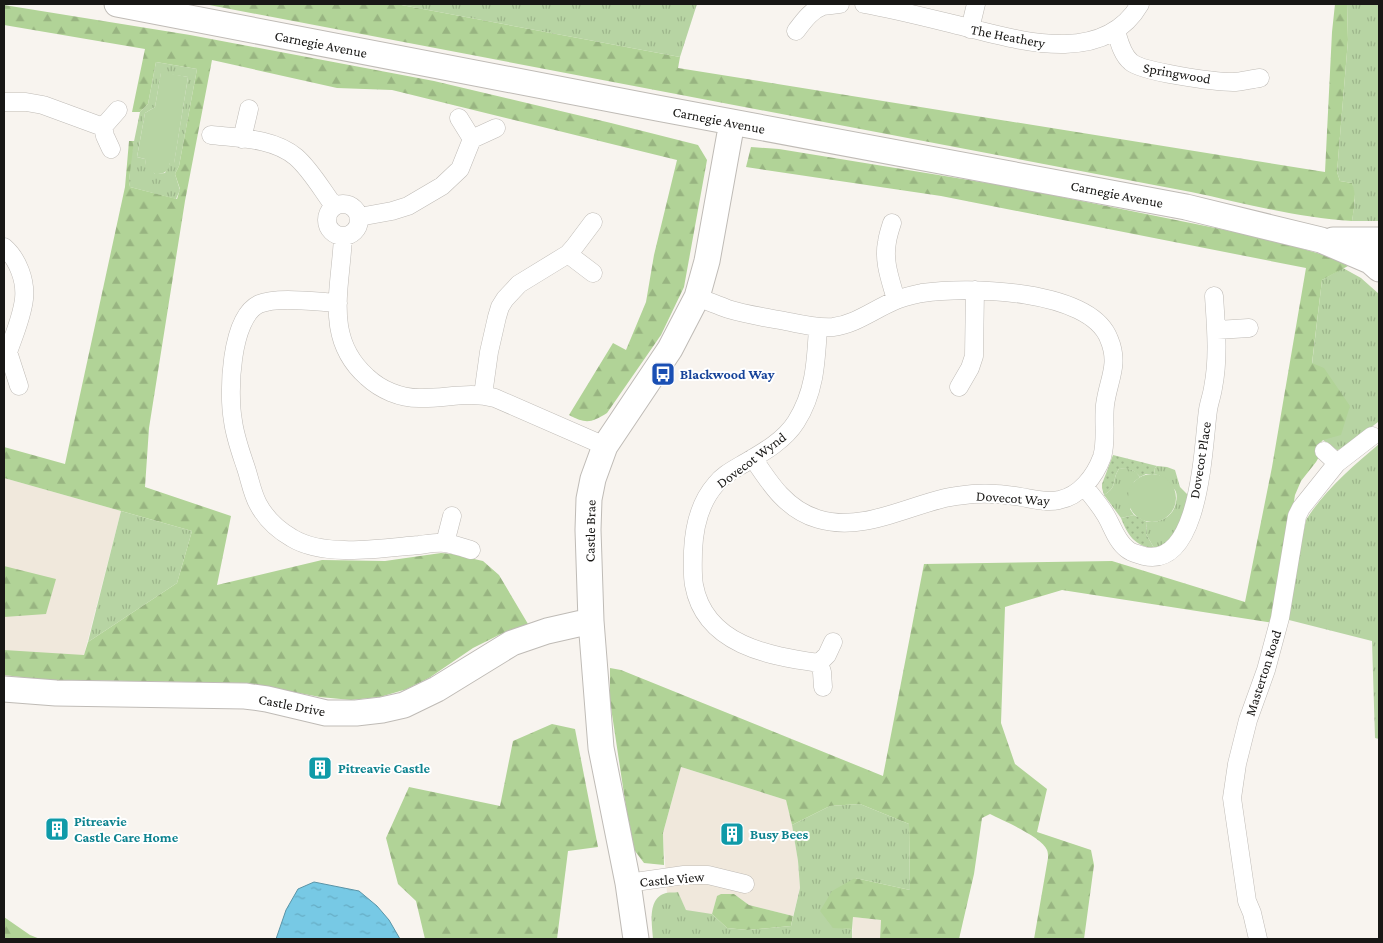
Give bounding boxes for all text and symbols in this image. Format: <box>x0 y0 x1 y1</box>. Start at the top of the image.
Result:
street label: The Heathery <box>969 21 1047 51</box>
street label: Carnegie Avenue <box>273 27 369 61</box>
street label: Springwood <box>1142 59 1213 87</box>
street label: Carnegie Avenue <box>671 103 767 137</box>
street label: Carnegie Avenue <box>1069 177 1165 211</box>
bus stop icon: Blackwood Way <box>650 361 676 387</box>
place label: Blackwood Way <box>680 366 775 382</box>
street label: Dovecot Place <box>1186 420 1214 500</box>
street label: Dovecot Wynd <box>713 428 789 491</box>
street label: Dovecot Way <box>976 487 1051 509</box>
street label: Castle Brae <box>581 500 599 562</box>
street label: Masterton Road <box>1242 627 1285 718</box>
street label: Castle Drive <box>257 691 327 719</box>
building icon: Pitreavie Castle <box>307 755 333 781</box>
place label: Pitreavie Castle <box>338 760 431 776</box>
place label: Pitreavie Castle Care Home <box>74 813 179 845</box>
building icon: Pitreavie Castle Care Home <box>44 816 70 842</box>
building icon: Busy Bees <box>719 821 745 847</box>
place label: Busy Bees <box>750 826 809 842</box>
street label: Castle View <box>639 868 706 890</box>

